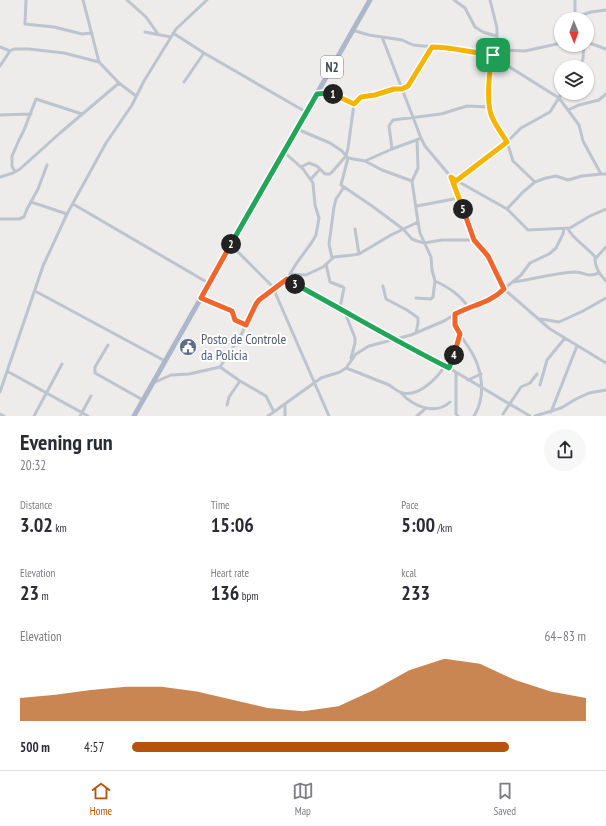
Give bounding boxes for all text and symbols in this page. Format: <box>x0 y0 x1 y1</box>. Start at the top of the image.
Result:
north arrow <box>554 12 594 52</box>
map controls <box>554 12 594 100</box>
pin <box>476 38 510 72</box>
icon: arrive <box>482 44 504 66</box>
road number: N2 <box>321 56 343 78</box>
button: layers <box>554 60 594 100</box>
pin: 1 <box>323 84 343 104</box>
text: 1 <box>330 87 336 101</box>
pin: 5 <box>453 199 473 219</box>
text: 5 <box>460 202 466 216</box>
pin: 2 <box>221 234 241 254</box>
text: 2 <box>228 237 234 251</box>
pin: 3 <box>285 274 305 294</box>
text: 3 <box>292 277 298 291</box>
place label: Posto de Controle da Polícia <box>201 330 286 364</box>
public building icon: Posto de Controle da Polícia <box>178 337 198 357</box>
pin: 4 <box>444 345 464 365</box>
text: 4 <box>451 348 457 362</box>
text: Evening run <box>20 428 113 456</box>
button: share <box>544 429 586 471</box>
text: 20:32 <box>20 457 46 474</box>
text: Distance <box>20 498 52 512</box>
text: Time <box>211 498 230 512</box>
text: Pace <box>401 498 419 512</box>
text: 3.02 <box>20 512 53 538</box>
text: 15:06 <box>211 512 254 538</box>
text: 5:00 <box>401 512 435 538</box>
text: km <box>53 521 67 535</box>
text: /km <box>435 521 452 535</box>
text: Elevation <box>20 566 55 580</box>
text: Heart rate <box>211 566 249 580</box>
text: kcal <box>401 566 416 580</box>
text: 23 <box>20 580 39 606</box>
text: 136 <box>211 580 239 606</box>
text: 233 <box>401 580 430 606</box>
text: m <box>39 589 49 603</box>
text: bpm <box>239 589 258 603</box>
text: Elevation <box>20 628 62 645</box>
text: 64–83 m <box>544 628 586 645</box>
text: 500 m <box>20 739 50 756</box>
text: 4:57 <box>84 739 104 756</box>
tab: Home <box>90 780 112 818</box>
tab: Map <box>292 780 314 818</box>
tab: Saved <box>493 780 516 818</box>

